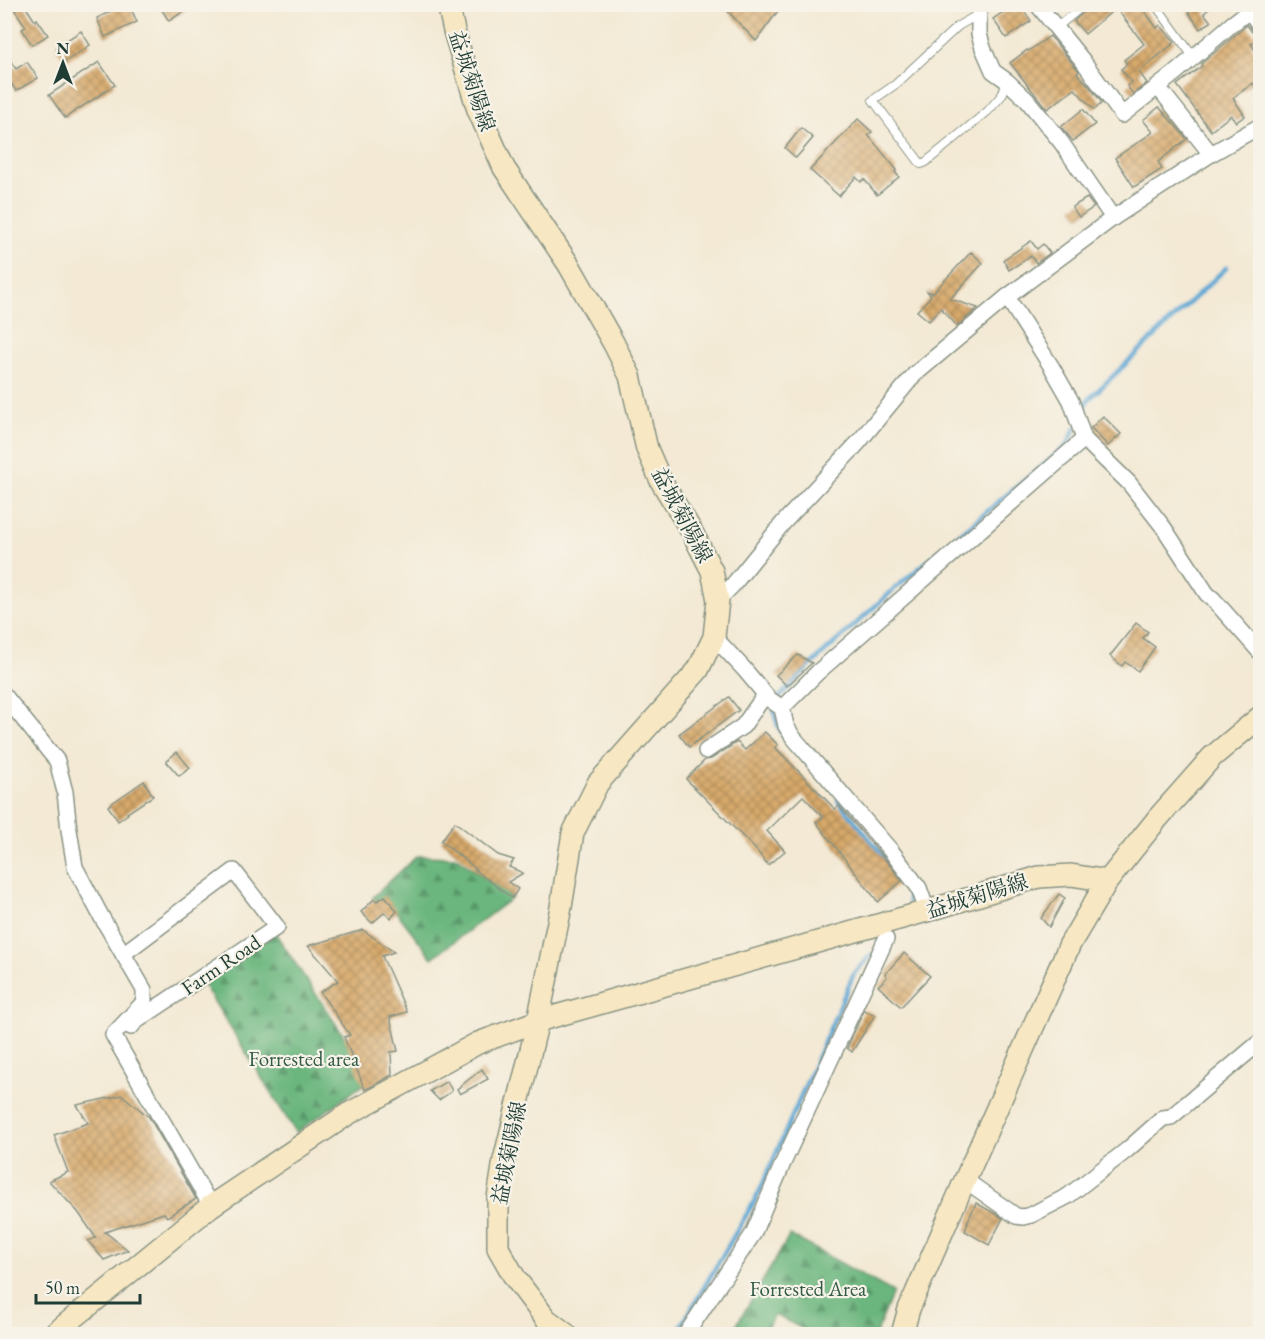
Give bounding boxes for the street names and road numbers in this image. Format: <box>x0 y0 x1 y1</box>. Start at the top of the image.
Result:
street label: 益城菊陽線 <box>443 27 502 135</box>
street label: 益城菊陽線 <box>646 462 719 567</box>
street label: 益城菊陽線 <box>923 867 1031 924</box>
street label: Farm Road <box>176 928 266 1001</box>
street label: 益城菊陽線 <box>485 1099 532 1207</box>

